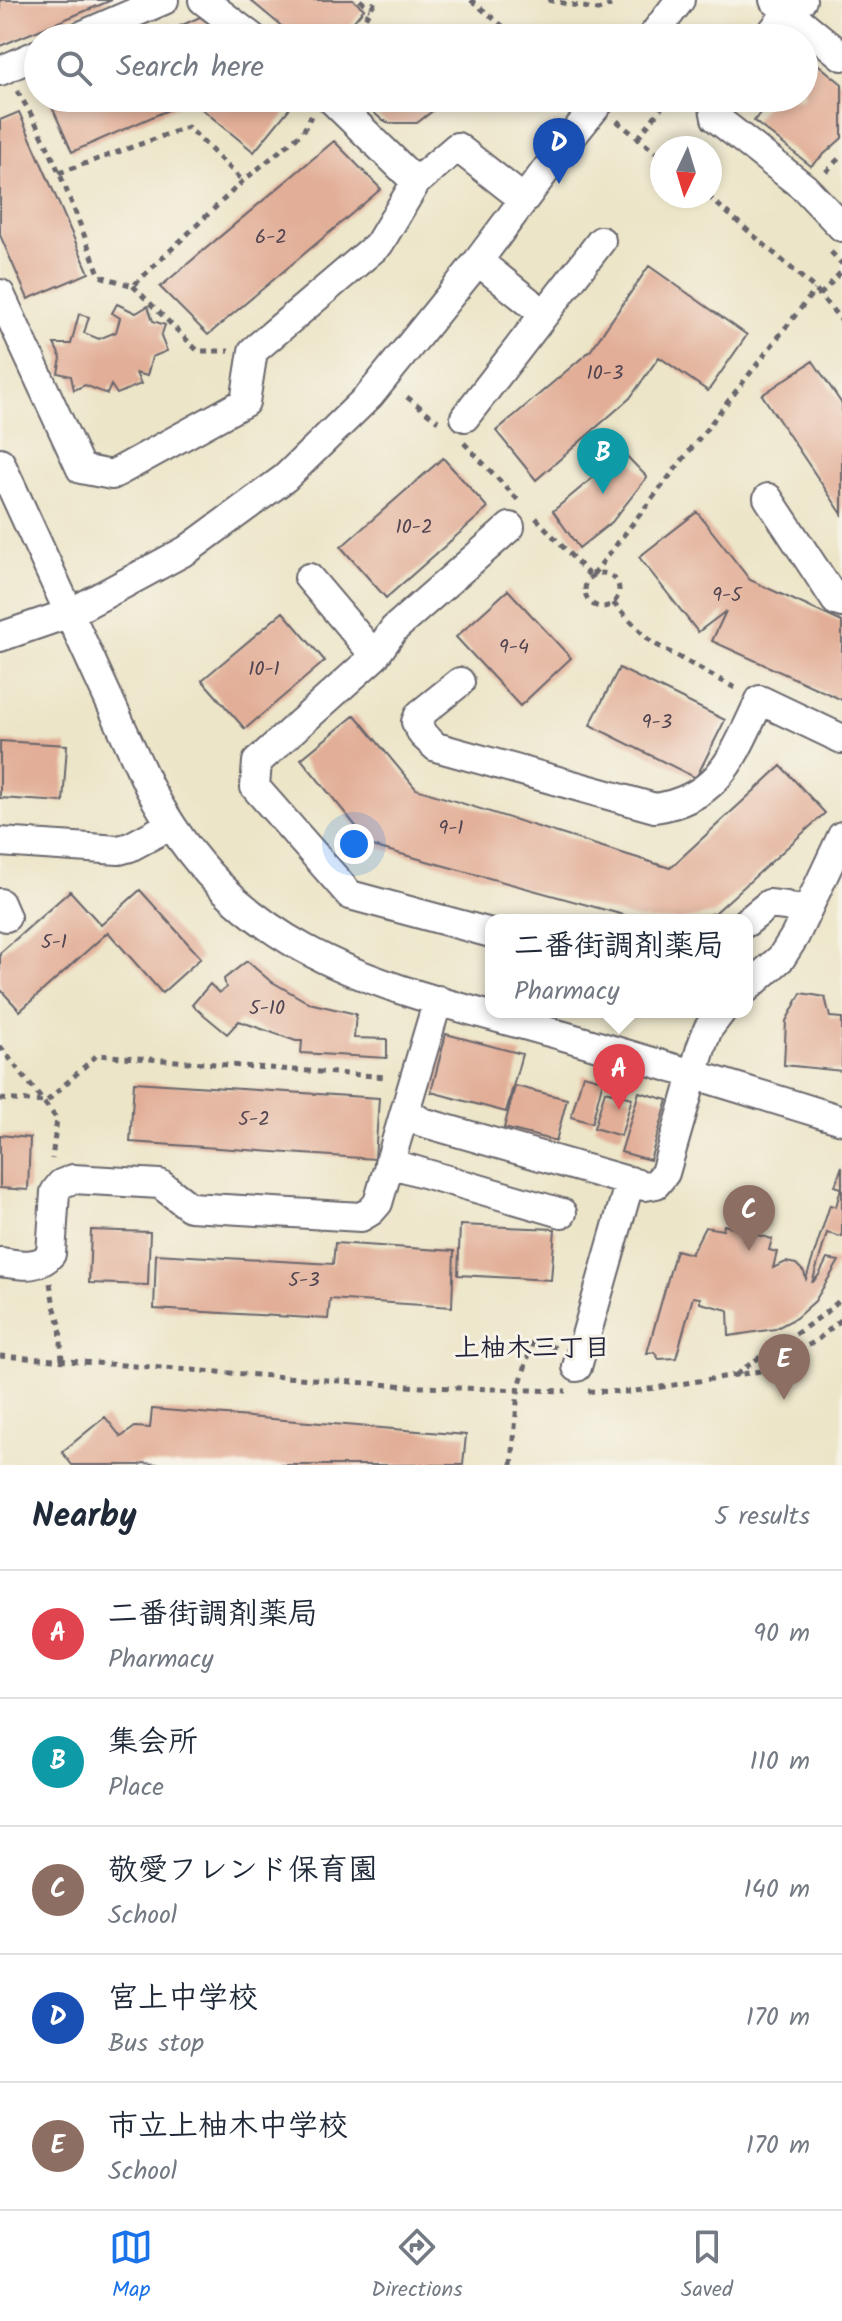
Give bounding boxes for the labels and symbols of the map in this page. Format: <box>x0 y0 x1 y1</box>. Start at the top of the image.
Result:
pin: D <box>533 118 585 184</box>
north arrow <box>650 136 722 208</box>
house number: 6-2 <box>255 222 287 254</box>
house number: 10-3 <box>587 358 623 390</box>
pin: B <box>577 428 629 494</box>
house number: 10-2 <box>395 512 433 544</box>
house number: 9-5 <box>712 580 743 612</box>
house number: 9-4 <box>499 632 529 664</box>
house number: 10-1 <box>248 654 280 686</box>
house number: 9-3 <box>642 707 672 739</box>
house number: 9-1 <box>438 813 464 845</box>
your location <box>334 824 374 864</box>
house number: 5-1 <box>41 927 67 959</box>
house number: 5-10 <box>249 993 285 1025</box>
pin: A <box>593 1044 645 1110</box>
house number: 5-2 <box>238 1104 270 1136</box>
pin: C <box>723 1185 775 1251</box>
house number: 5-3 <box>288 1265 320 1297</box>
district label: 上柚木三丁目 <box>454 1328 610 1370</box>
pin: E <box>758 1334 810 1400</box>

